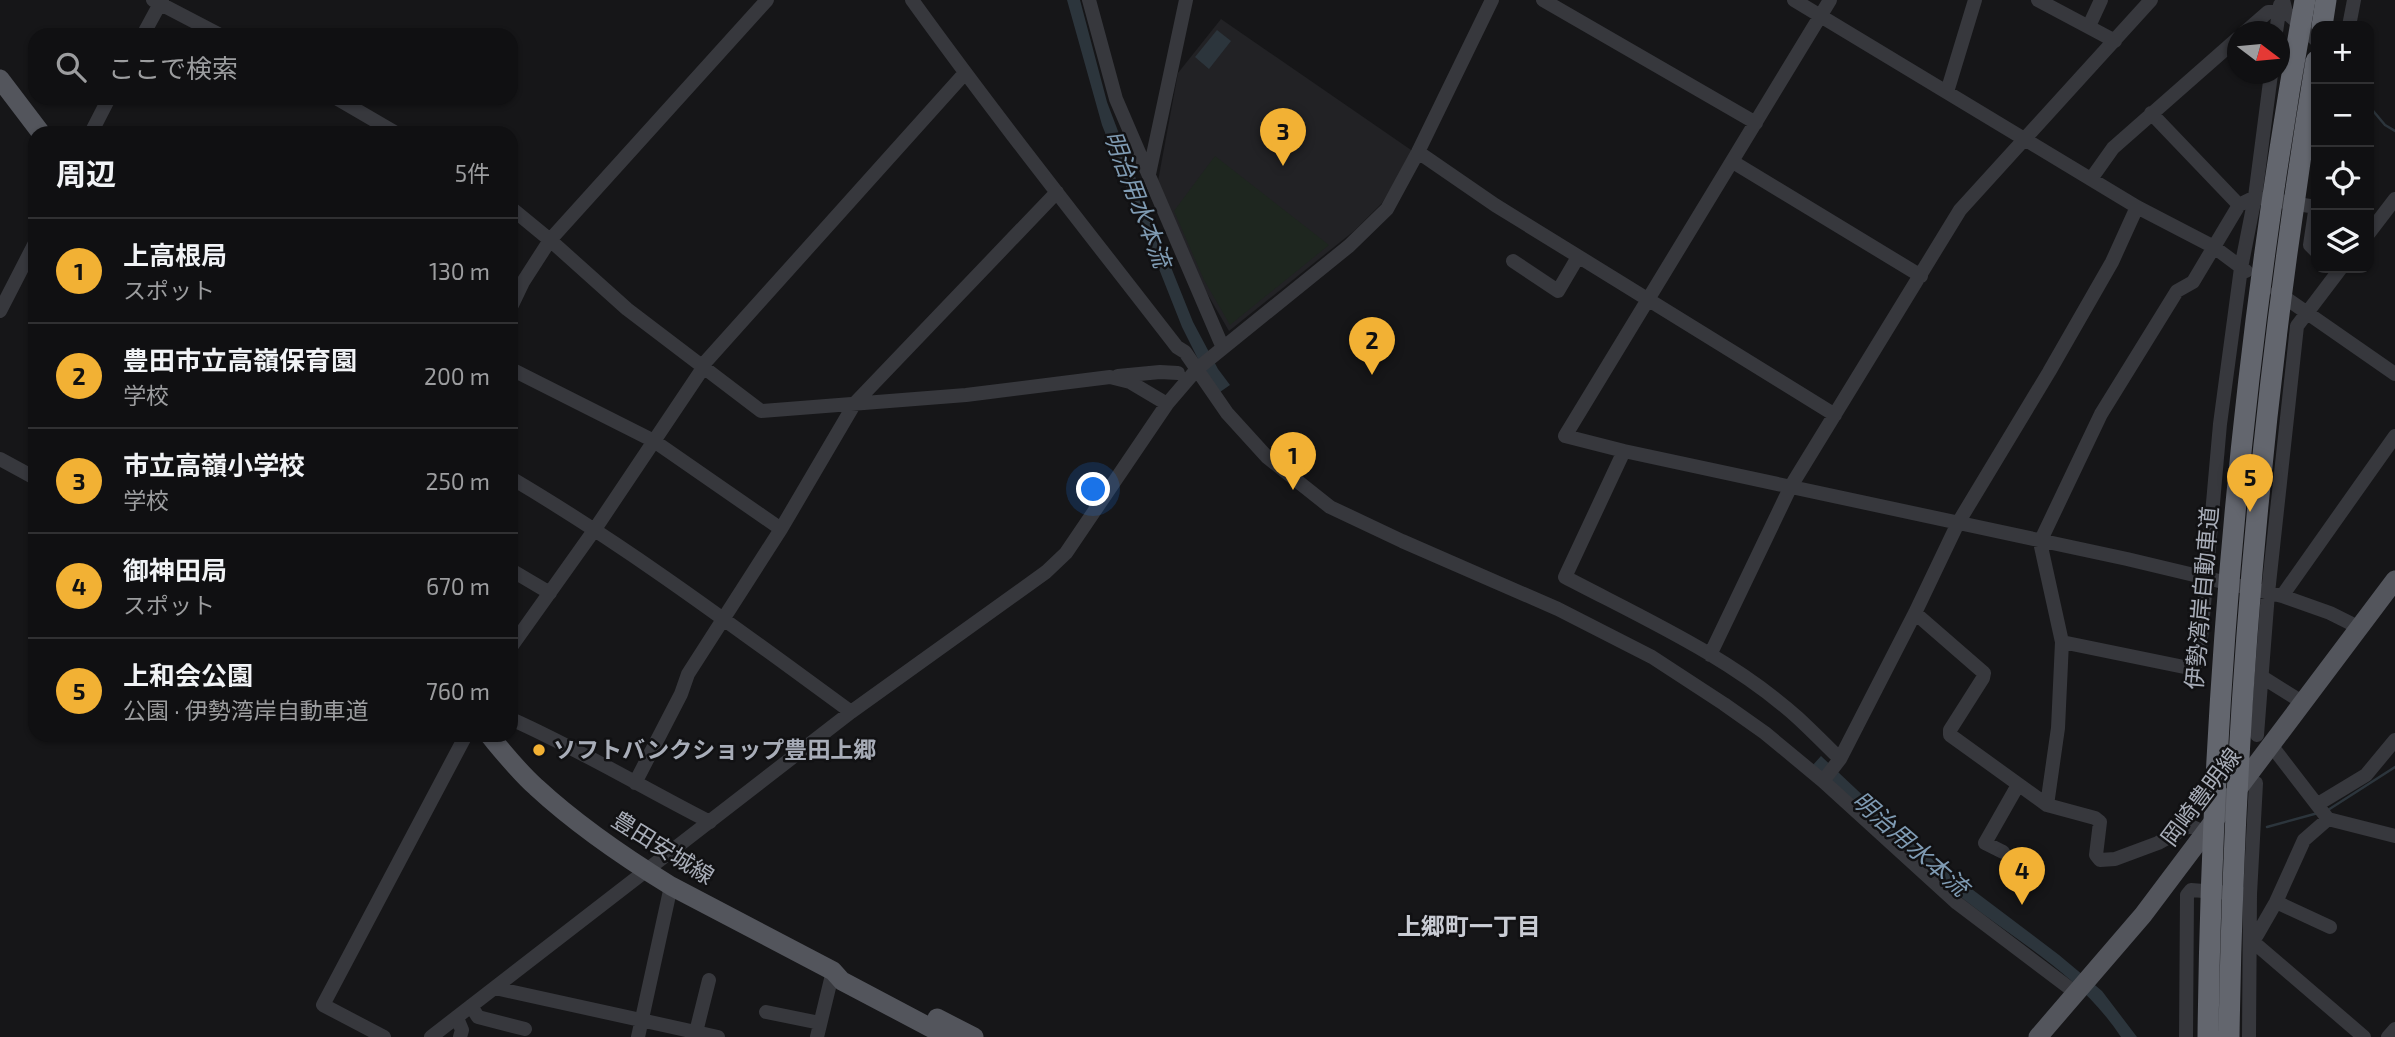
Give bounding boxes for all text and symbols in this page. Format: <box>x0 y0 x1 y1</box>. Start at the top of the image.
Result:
north arrow <box>2227 21 2290 84</box>
map controls <box>2311 21 2374 273</box>
button: + <box>2311 21 2374 84</box>
search box <box>28 28 518 105</box>
icon: search <box>52 48 90 86</box>
text: ここで検索 <box>108 52 238 83</box>
button: − <box>2311 84 2374 147</box>
pin: 3 <box>1260 108 1306 166</box>
water label: 明治用水本流 <box>1099 126 1179 275</box>
button: locate <box>2311 147 2374 210</box>
text: 周辺 <box>56 155 116 191</box>
text: 5件 <box>455 159 490 187</box>
button: layers <box>2311 210 2374 273</box>
text: 上高根局 <box>123 239 227 270</box>
text: 1 <box>74 257 84 285</box>
text: 130 m <box>429 257 490 285</box>
text: スポット <box>123 276 215 304</box>
pin: 2 <box>1349 317 1395 375</box>
text: 豊田市立高嶺保育園 <box>123 344 357 375</box>
text: 2 <box>72 362 86 390</box>
text: 200 m <box>424 362 490 390</box>
text: 学校 <box>123 381 169 409</box>
pin: 1 <box>1270 432 1316 490</box>
text: 市立高嶺小学校 <box>123 449 305 480</box>
pin: 5 <box>2227 454 2273 512</box>
text: 3 <box>72 467 86 495</box>
text: 250 m <box>426 467 490 495</box>
your location <box>1076 472 1110 506</box>
text: 学校 <box>123 486 169 514</box>
street label: 伊勢湾岸自動車道 <box>2179 505 2223 691</box>
text: 御神田局 <box>123 554 227 585</box>
text: 4 <box>72 572 86 600</box>
text: 670 m <box>426 572 490 600</box>
text: スポット <box>123 591 215 619</box>
text: 上和会公園 <box>123 659 253 690</box>
text: 5 <box>73 677 85 705</box>
text: 760 m <box>426 677 490 705</box>
text: 公園 · 伊勢湾岸自動車道 <box>123 696 369 724</box>
place label: ソフトバンクショップ豊田上郷 <box>553 735 876 763</box>
marker: ソフトバンクショップ豊田上郷 <box>531 742 547 758</box>
street label: 岡崎豊明線 <box>2154 742 2246 851</box>
water label: 明治用水本流 <box>1847 785 1978 904</box>
street label: 豊田安城線 <box>607 805 720 889</box>
pin: 4 <box>1999 847 2045 905</box>
district label: 上郷町一丁目 <box>1397 911 1541 940</box>

